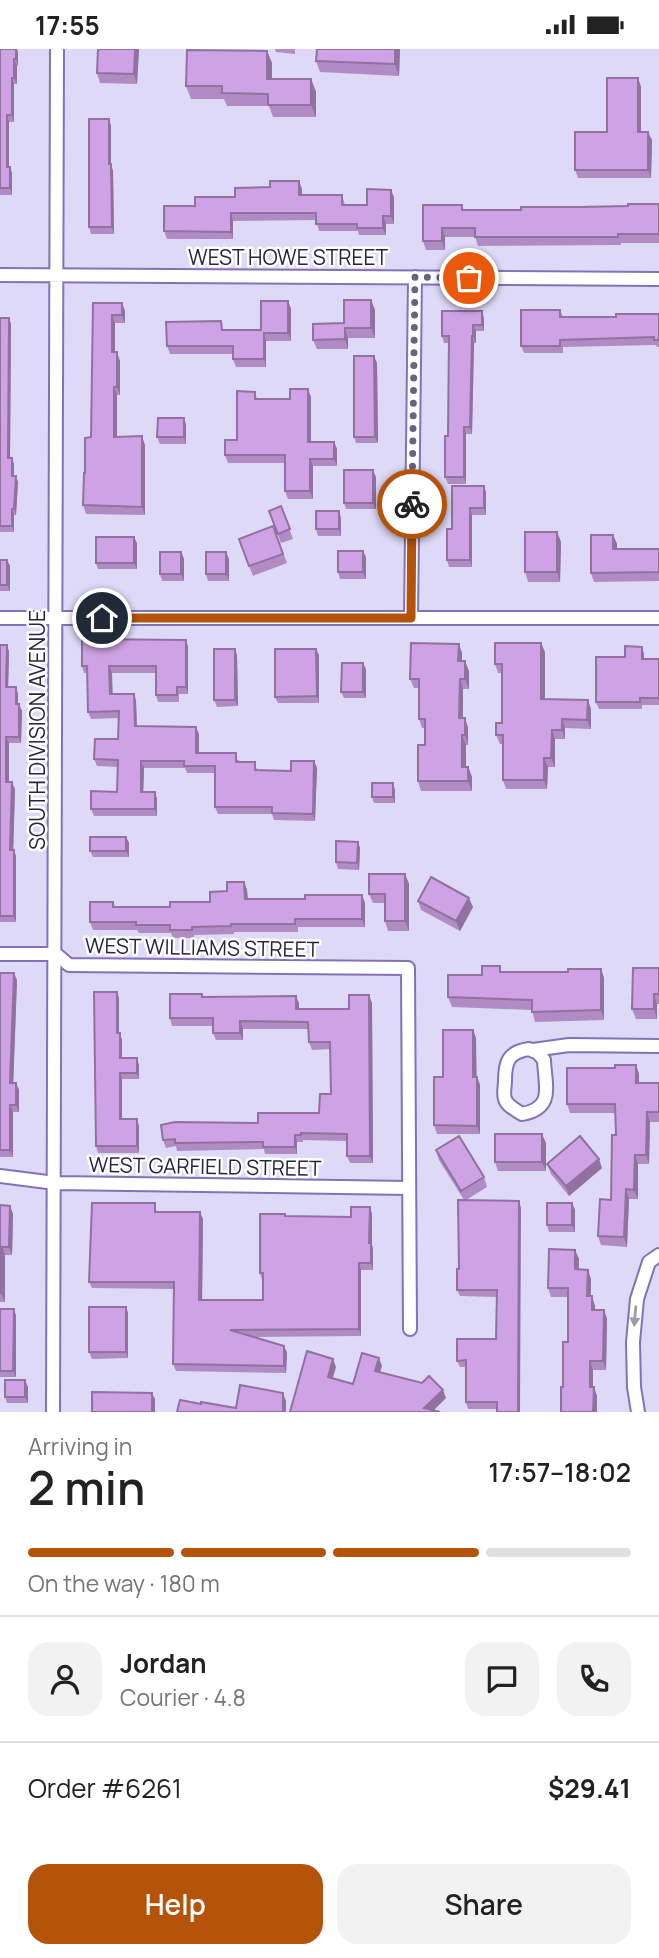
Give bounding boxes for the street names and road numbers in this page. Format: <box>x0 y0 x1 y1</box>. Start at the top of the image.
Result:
street label: WEST HOWE STREET <box>188 243 388 271</box>
street label: SOUTH DIVISION AVENUE <box>23 610 51 850</box>
street label: WEST WILLIAMS STREET <box>85 931 320 963</box>
street label: WEST GARFIELD STREET <box>88 1150 322 1182</box>

